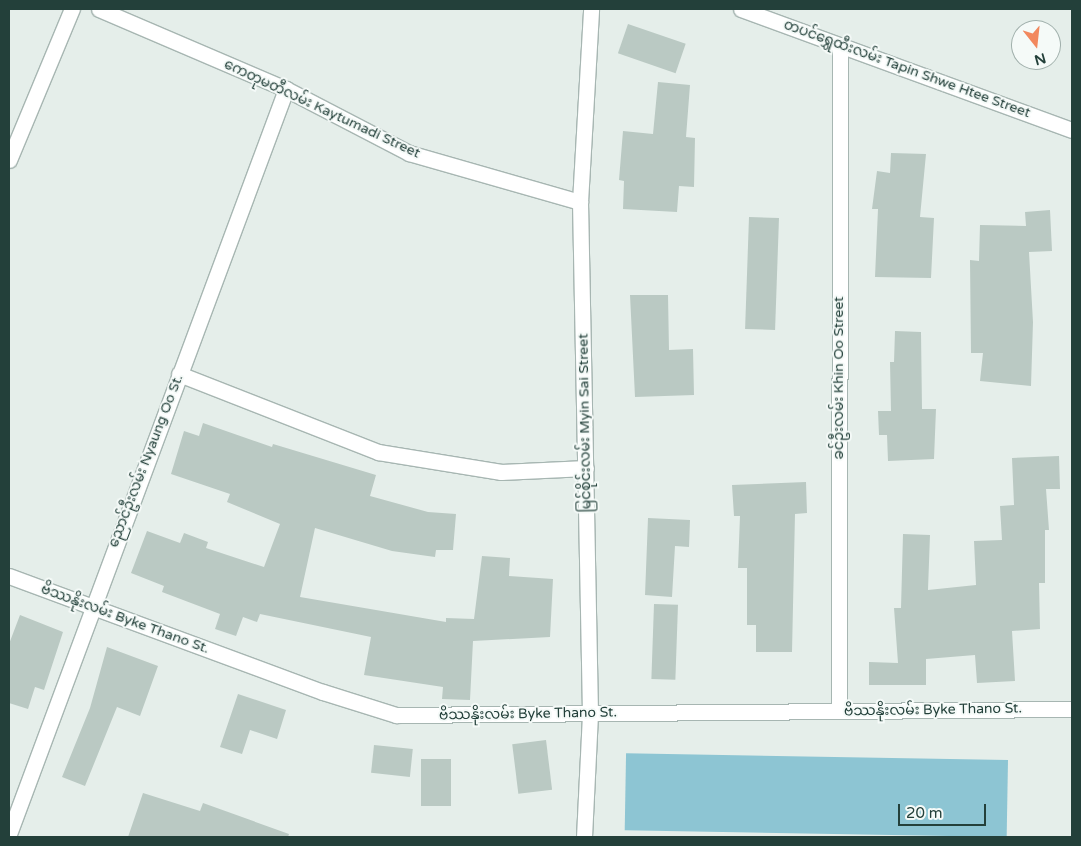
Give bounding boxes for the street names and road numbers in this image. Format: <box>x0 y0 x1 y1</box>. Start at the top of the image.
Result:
street label: တပင်ရွှေထီးလမ်း Tapin Shwe Htee Street <box>781 16 1033 122</box>
street label: ကေတုမတီလမ်း Kaytumadi Street <box>221 56 423 162</box>
street label: ခင်ဦးလမ်း Khin Oo Street <box>831 296 847 460</box>
street label: မြင်စိုင်းလမ်း Myin Sai Street <box>575 333 595 513</box>
street label: ညောင်ဦးလမ်း Nyaung Oo St. <box>105 372 187 550</box>
street label: ဗိဿနိုးလမ်း Byke Thano St. <box>39 581 211 657</box>
street label: ဗိဿနိုးလမ်း Byke Thano St. <box>844 700 1022 720</box>
street label: ဗိဿနိုးလမ်း Byke Thano St. <box>439 704 617 724</box>

